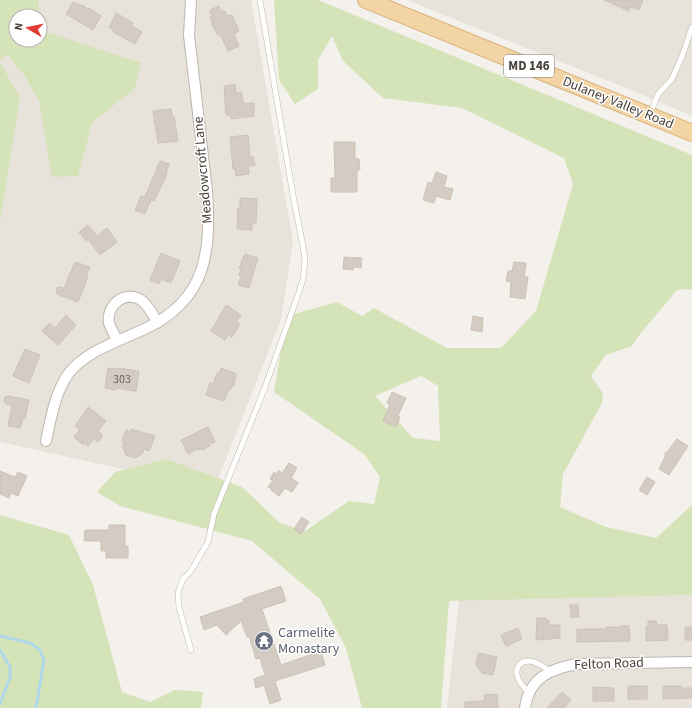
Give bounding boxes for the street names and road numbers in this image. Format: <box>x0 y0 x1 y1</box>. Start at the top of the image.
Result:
road number: MD 146 <box>504 55 554 77</box>
street label: Dulaney Valley Road <box>559 72 677 134</box>
street label: Meadowcroft Lane <box>188 116 218 224</box>
street label: Felton Road <box>574 653 644 675</box>

